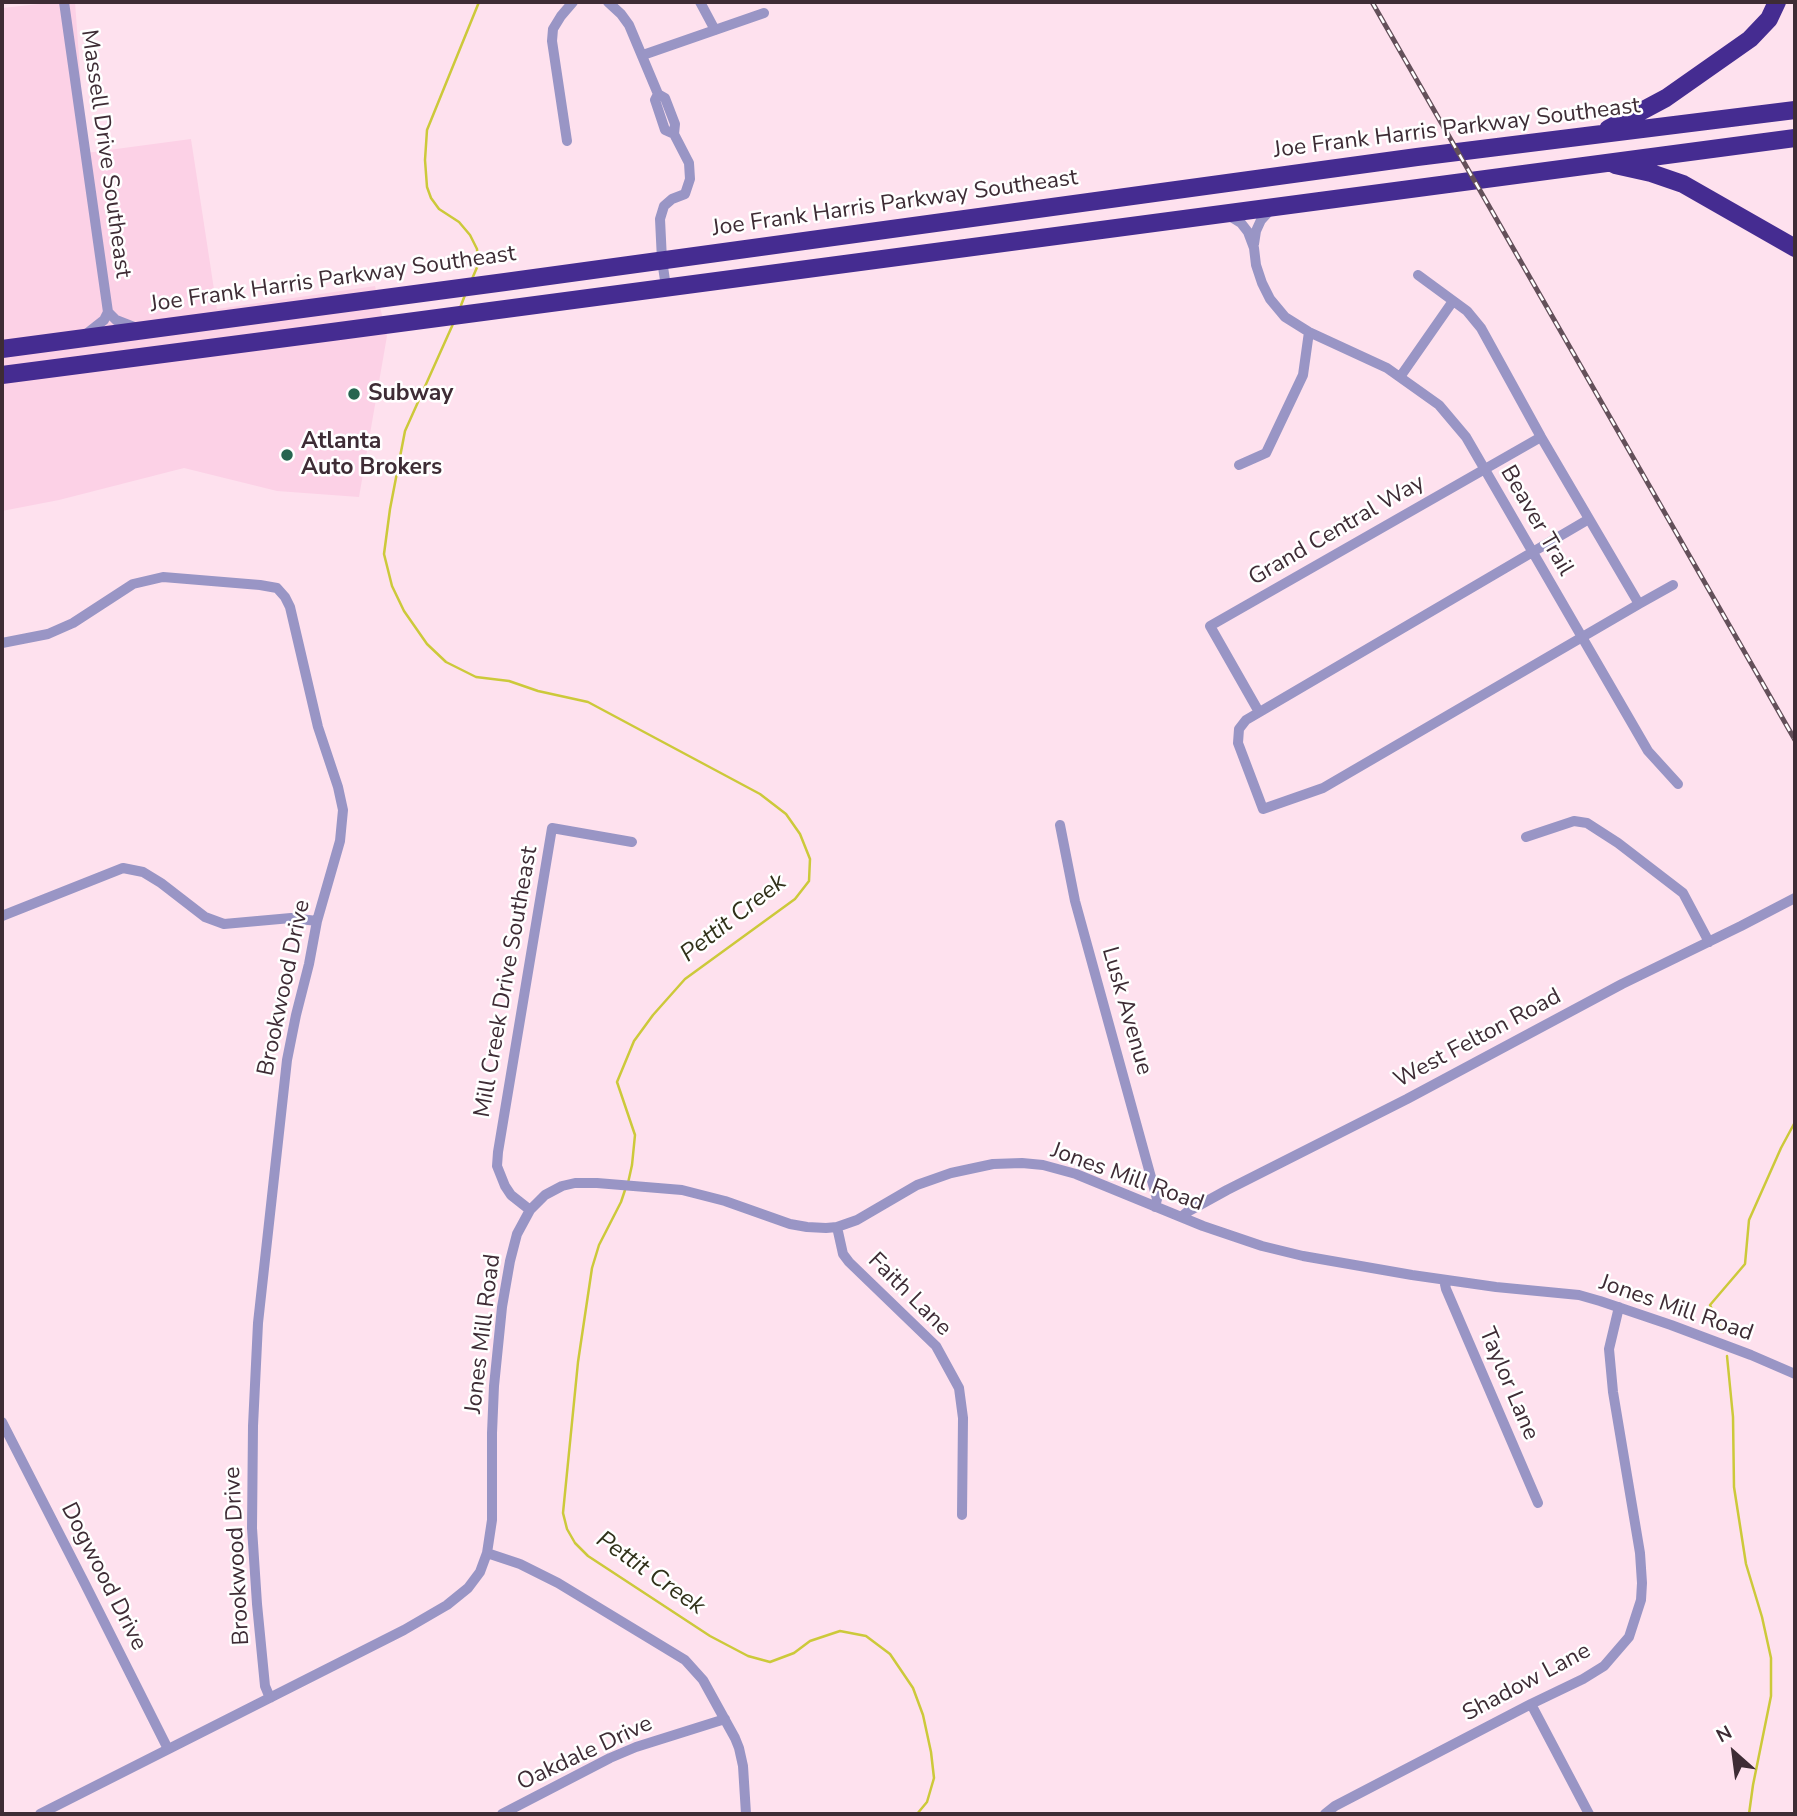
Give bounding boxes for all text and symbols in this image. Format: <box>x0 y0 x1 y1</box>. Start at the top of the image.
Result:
street label: Massell Drive Southeast <box>74 28 136 280</box>
street label: Joe Frank Harris Parkway Southeast <box>1272 93 1642 165</box>
street label: Joe Frank Harris Parkway Southeast <box>710 165 1080 243</box>
street label: Joe Frank Harris Parkway Southeast <box>148 241 518 319</box>
place label: Subway <box>368 380 453 408</box>
marker: Subway <box>346 386 362 402</box>
place label: Atlanta Auto Brokers <box>301 428 442 482</box>
marker: Atlanta Auto Brokers <box>279 447 295 463</box>
street label: Beaver Trail <box>1493 461 1579 581</box>
street label: Grand Central Way <box>1244 469 1430 593</box>
street label: Mill Creek Drive Southeast <box>470 844 544 1120</box>
water label: Pettit Creek <box>675 869 793 969</box>
street label: Brookwood Drive <box>253 898 317 1078</box>
street label: Lusk Avenue <box>1095 944 1157 1078</box>
street label: West Felton Road <box>1390 983 1566 1095</box>
street label: Jones Mill Road <box>1047 1138 1207 1218</box>
street label: Faith Lane <box>862 1248 956 1342</box>
street label: Jones Mill Road <box>461 1253 507 1415</box>
street label: Jones Mill Road <box>1596 1270 1756 1348</box>
street label: Taylor Lane <box>1472 1324 1544 1444</box>
street label: Brookwood Drive <box>220 1466 256 1646</box>
street label: Dogwood Drive <box>54 1499 152 1655</box>
water label: Pettit Creek <box>590 1526 710 1622</box>
street label: Shadow Lane <box>1458 1638 1596 1728</box>
street label: Oakdale Drive <box>513 1711 657 1797</box>
north arrow <box>1699 1718 1769 1788</box>
text: N <box>1712 1720 1737 1749</box>

